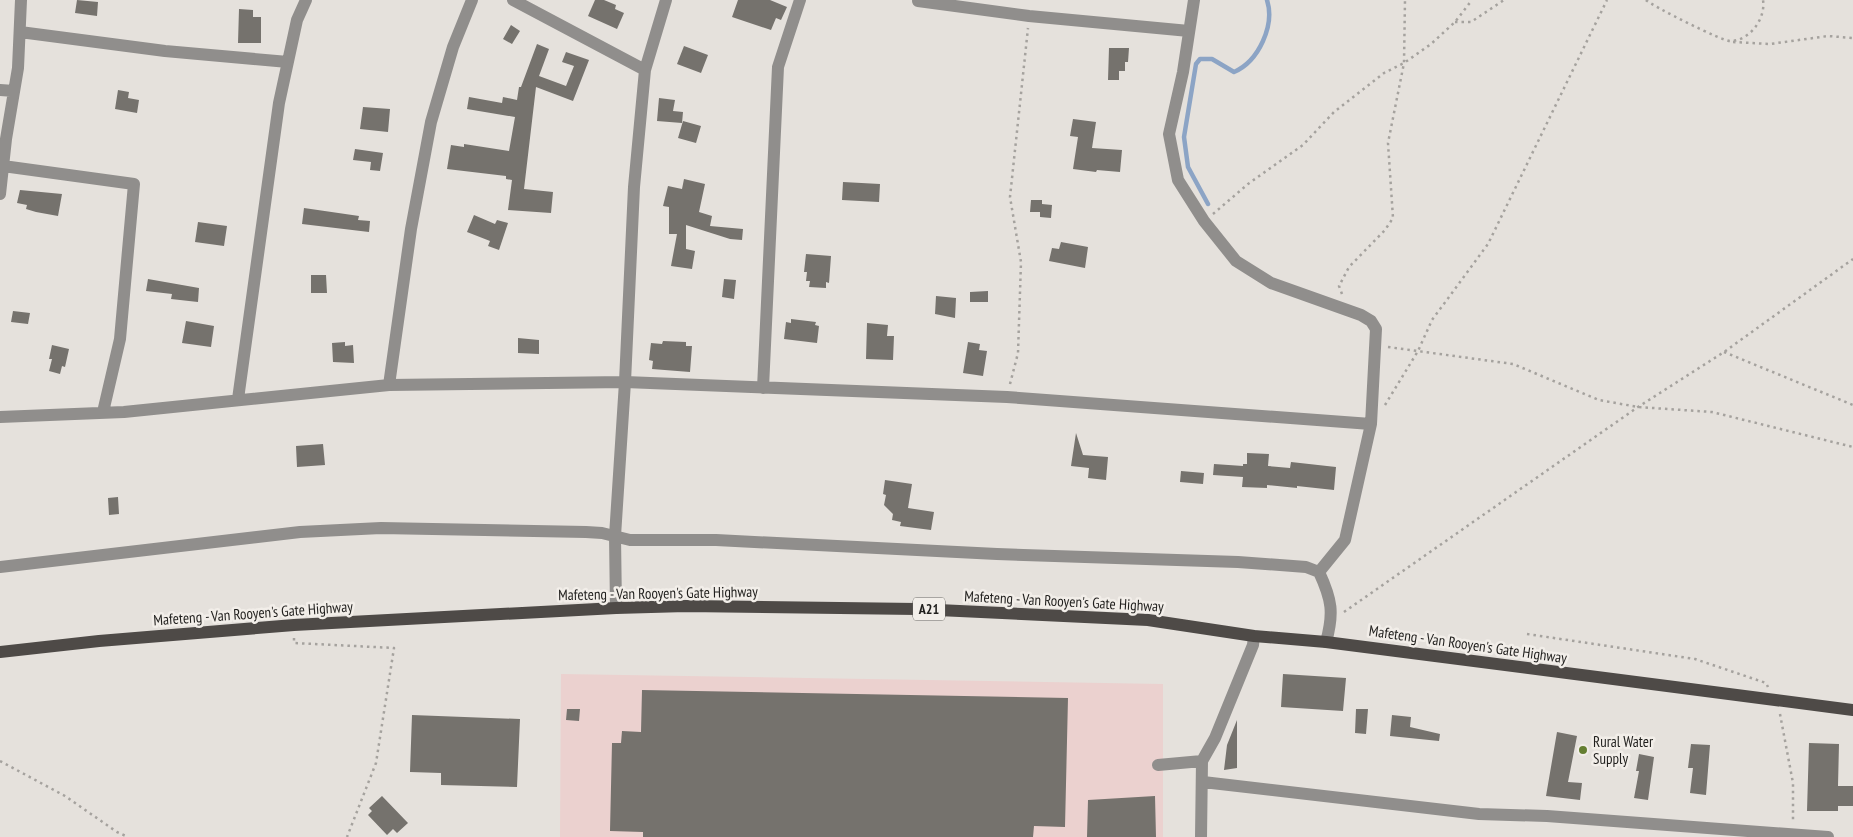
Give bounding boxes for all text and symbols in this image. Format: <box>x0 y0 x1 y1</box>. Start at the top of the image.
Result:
street label: Mafeteng - Van Rooyen's Gate Highway <box>558 582 758 604</box>
street label: Mafeteng - Van Rooyen's Gate Highway <box>964 586 1165 616</box>
street label: Mafeteng - Van Rooyen's Gate Highway <box>153 597 354 629</box>
road number: A21 <box>913 598 945 620</box>
street label: Mafeteng - Van Rooyen's Gate Highway <box>1368 621 1569 667</box>
place label: Rural Water Supply <box>1593 732 1654 768</box>
marker: Rural Water Supply <box>1577 744 1589 756</box>

